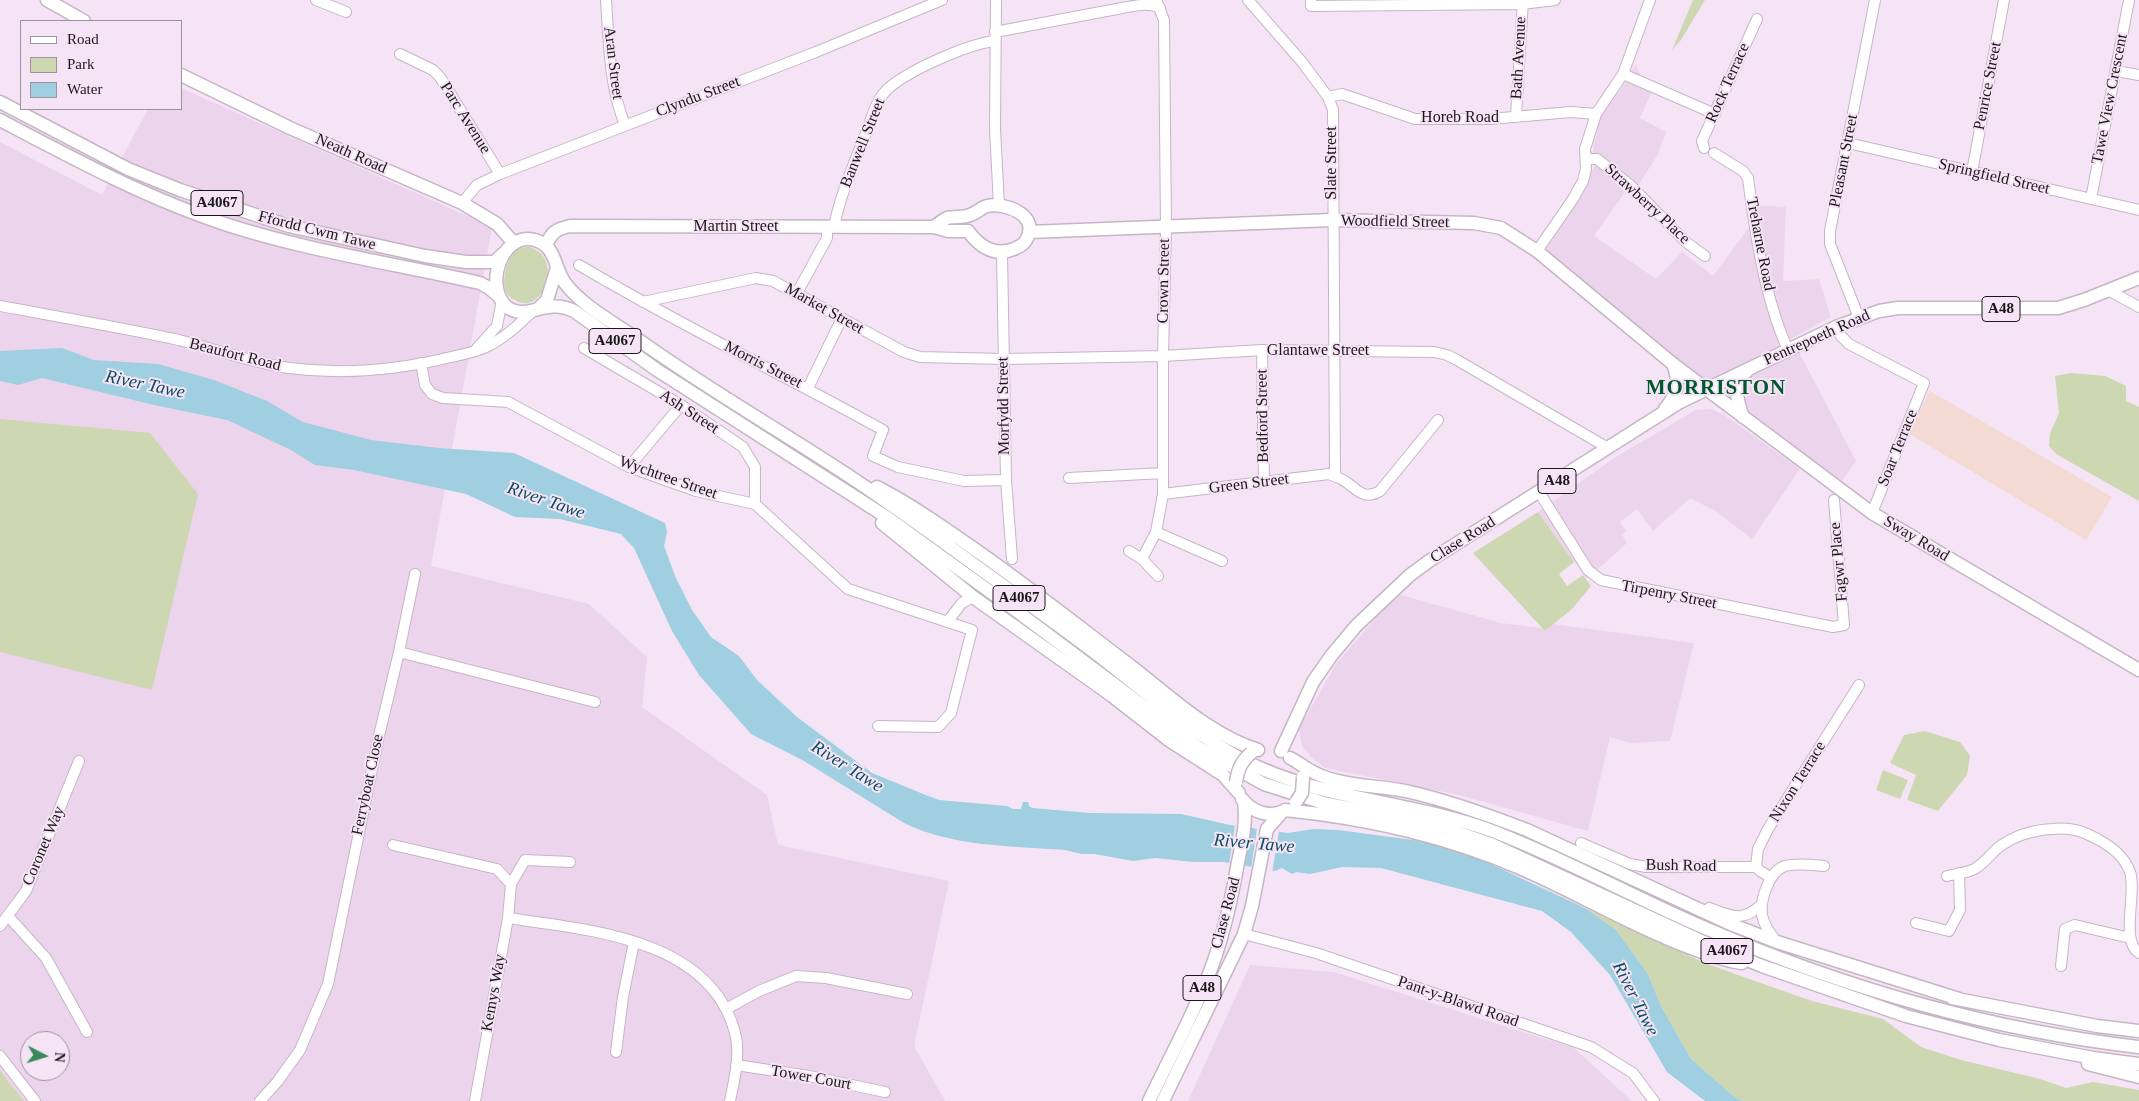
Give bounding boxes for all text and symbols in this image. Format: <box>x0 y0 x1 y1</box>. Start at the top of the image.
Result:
street label: Bath Avenue <box>1507 16 1531 100</box>
legend <box>20 20 182 110</box>
street label: Aran Street <box>599 25 627 101</box>
text: Road <box>67 31 99 47</box>
street label: Tawe View Crescent <box>2088 32 2132 166</box>
street label: Rock Terrace <box>1702 40 1754 126</box>
street label: Penrice Street <box>1970 40 2006 132</box>
text: Park <box>67 56 95 72</box>
street label: Clyndu Street <box>653 72 743 122</box>
street label: Parc Avenue <box>435 79 495 157</box>
text: Water <box>67 81 102 97</box>
street label: Banwell Street <box>836 96 890 190</box>
street label: Horeb Road <box>1421 108 1499 128</box>
street label: Pleasant Street <box>1826 113 1862 209</box>
street label: Slate Street <box>1322 126 1342 200</box>
street label: Neath Road <box>312 130 390 178</box>
street label: Springfield Street <box>1937 155 2051 199</box>
street label: Strawberry Place <box>1600 160 1694 248</box>
road number: A4067 <box>191 190 243 216</box>
street label: Treharne Road <box>1742 196 1778 292</box>
street label: Ffordd Cwm Tawe <box>256 207 378 255</box>
street label: Woodfield Street <box>1341 211 1449 233</box>
street label: Martin Street <box>694 217 778 237</box>
street label: Crown Street <box>1154 238 1174 324</box>
street label: Market Street <box>781 279 867 339</box>
road number: A48 <box>1982 296 2020 322</box>
street label: Pentrepoeth Road <box>1761 306 1873 370</box>
road number: A4067 <box>589 328 641 354</box>
street label: Beaufort Road <box>187 334 283 376</box>
street label: Morris Street <box>721 337 805 393</box>
street label: Glantawe Street <box>1267 341 1369 361</box>
street label: Morfydd Street <box>994 357 1014 455</box>
water label: River Tawe <box>103 366 187 404</box>
street label: Bedford Street <box>1253 369 1273 463</box>
district label: MORRISTON <box>1645 376 1787 402</box>
street label: Ash Street <box>656 386 722 438</box>
street label: Soar Terrace <box>1874 407 1922 489</box>
street label: Wychtree Street <box>616 452 720 504</box>
road number: A48 <box>1538 468 1576 494</box>
street label: Green Street <box>1208 470 1290 498</box>
water label: River Tawe <box>504 478 588 524</box>
street label: Clase Road <box>1427 512 1499 568</box>
street label: Sway Road <box>1880 512 1952 566</box>
street label: Fagwr Place <box>1826 522 1852 602</box>
street label: Tirpenry Street <box>1620 576 1718 614</box>
road number: A4067 <box>993 586 1045 610</box>
street label: Ferryboat Close <box>348 733 388 837</box>
water label: River Tawe <box>807 736 887 798</box>
street label: Nixon Terrace <box>1766 738 1830 826</box>
street label: Coronet Way <box>19 803 69 889</box>
water label: River Tawe <box>1213 830 1295 858</box>
street label: Bush Road <box>1646 856 1716 876</box>
street label: Clase Road <box>1207 875 1245 951</box>
road number: A4067 <box>1701 938 1753 964</box>
street label: Kemys Way <box>478 953 510 1033</box>
water label: River Tawe <box>1607 958 1663 1040</box>
street label: Pant-y-Blawd Road <box>1395 972 1521 1032</box>
road number: A48 <box>1183 976 1221 1000</box>
north arrow <box>20 1031 70 1081</box>
text: N <box>52 1052 67 1063</box>
street label: Tower Court <box>769 1062 853 1094</box>

